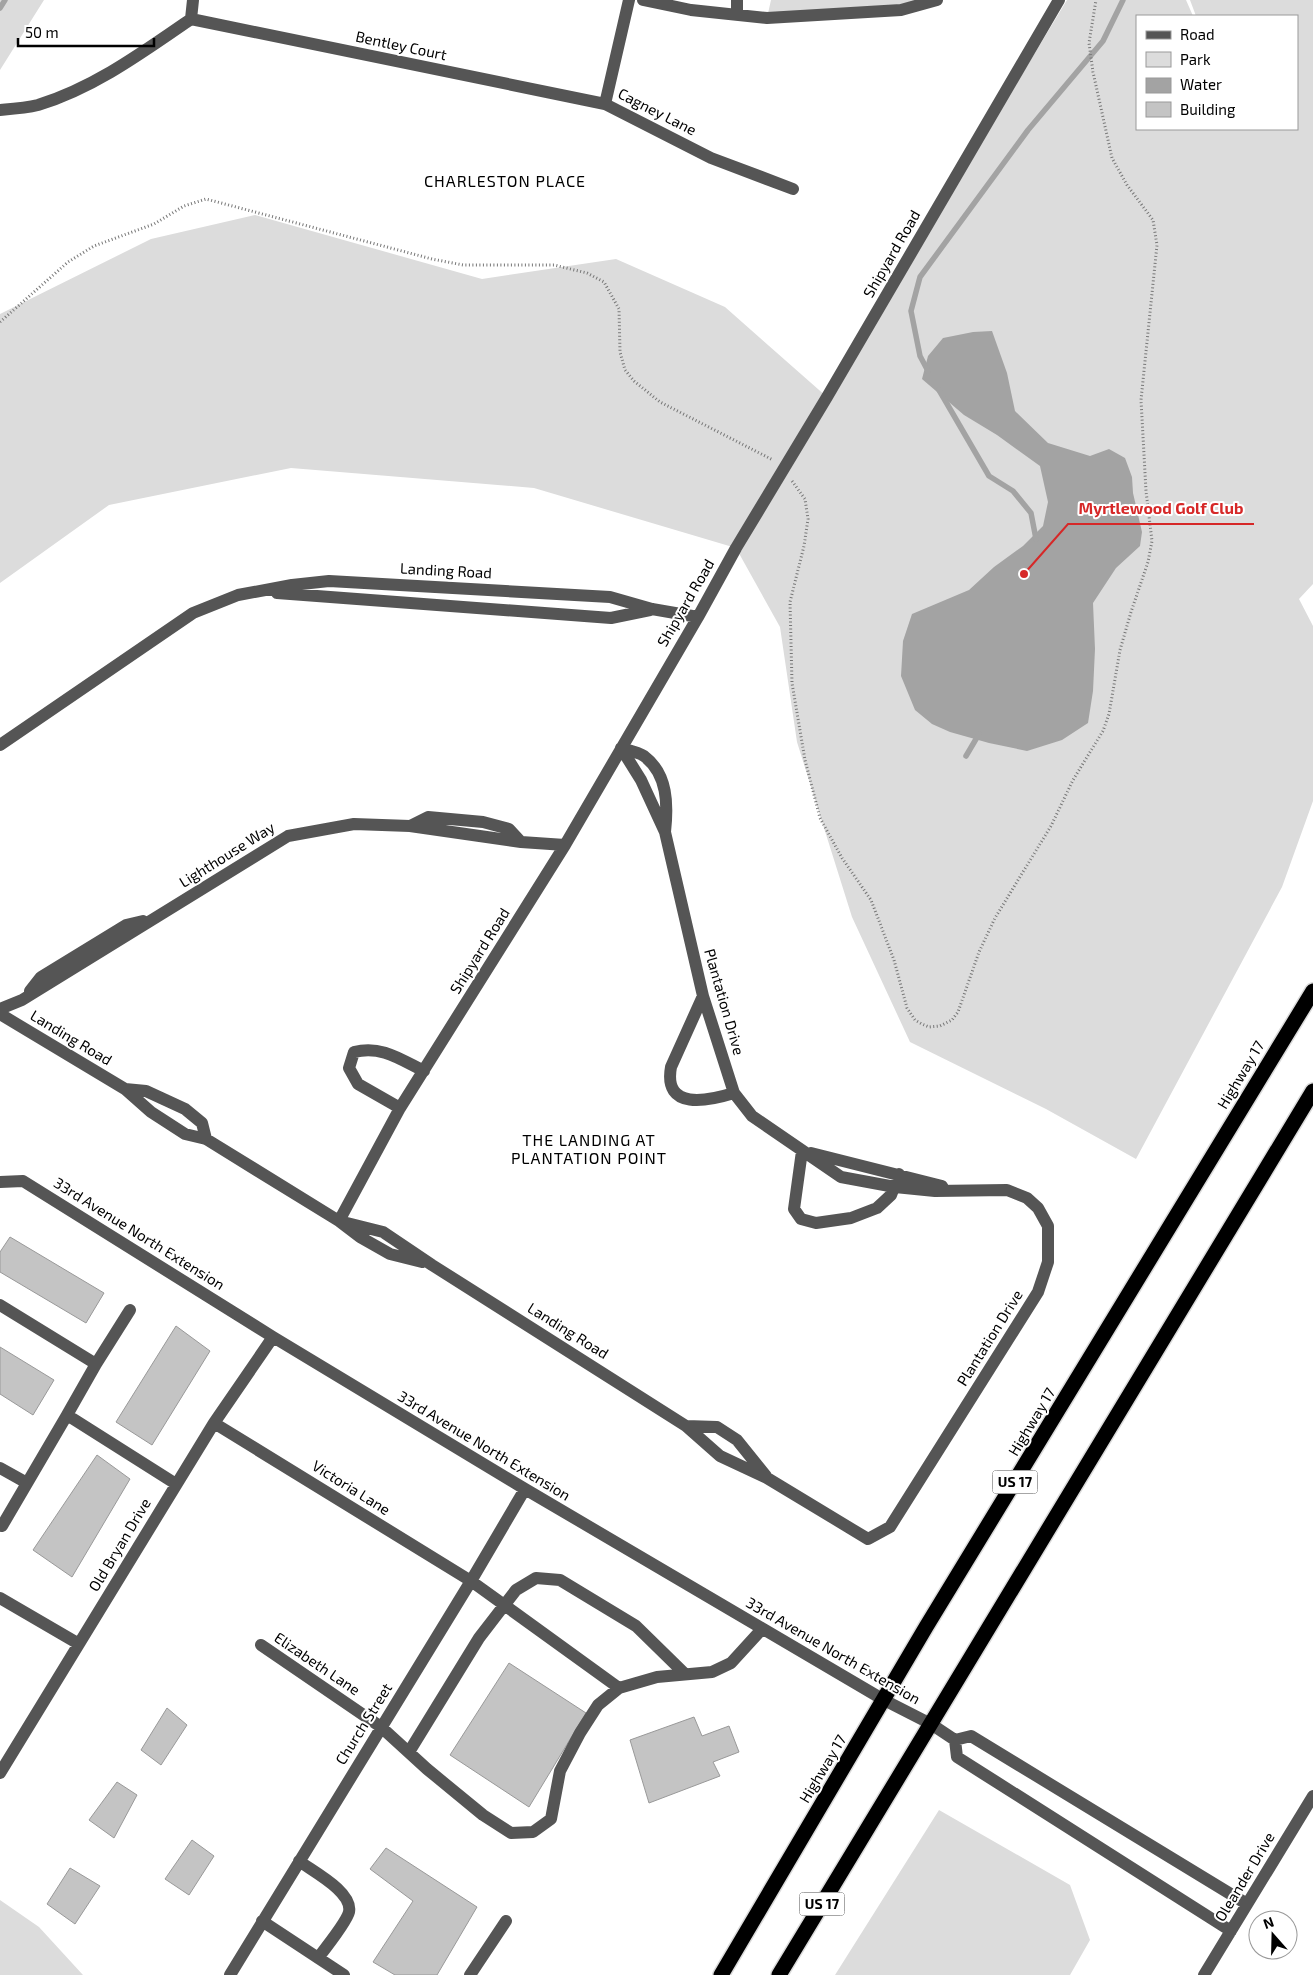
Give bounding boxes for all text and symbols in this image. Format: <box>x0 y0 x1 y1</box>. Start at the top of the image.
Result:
scale bar <box>18 15 154 47</box>
legend <box>1136 15 1298 130</box>
text: 50 m <box>25 23 59 41</box>
text: Road <box>1180 25 1215 43</box>
street label: Bentley Court <box>354 27 449 64</box>
text: Park <box>1180 50 1211 68</box>
text: Water <box>1180 75 1222 93</box>
street label: Cagney Lane <box>615 84 700 139</box>
text: Building <box>1180 100 1236 118</box>
district label: CHARLESTON PLACE <box>424 171 586 190</box>
street label: Shipyard Road <box>859 207 923 300</box>
callout: Myrtlewood Golf Club <box>1068 493 1254 524</box>
text: Myrtlewood Golf Club <box>1079 498 1243 518</box>
street label: Shipyard Road <box>653 556 717 649</box>
street label: Landing Road <box>400 559 492 581</box>
street label: Lighthouse Way <box>175 818 278 891</box>
street label: Shipyard Road <box>446 904 513 997</box>
street label: Plantation Drive <box>701 946 749 1057</box>
street label: Landing Road <box>27 1006 116 1069</box>
street label: Highway 17 <box>1213 1037 1268 1112</box>
district label: THE LANDING AT PLANTATION POINT <box>511 1130 667 1167</box>
street label: 33rd Avenue North Extension <box>51 1173 228 1293</box>
street label: Plantation Drive <box>952 1286 1026 1389</box>
street label: Landing Road <box>525 1298 612 1362</box>
street label: Highway 17 <box>1004 1384 1059 1459</box>
street label: 33rd Avenue North Extension <box>395 1386 574 1504</box>
street label: Victoria Lane <box>309 1456 394 1518</box>
road number: US 17 <box>992 1470 1038 1494</box>
street label: Old Bryan Drive <box>84 1495 154 1594</box>
street label: 33rd Avenue North Extension <box>743 1593 924 1707</box>
street label: Elizabeth Lane <box>271 1628 364 1698</box>
street label: Church Street <box>331 1679 396 1768</box>
street label: Highway 17 <box>795 1731 850 1806</box>
street label: Oleander Drive <box>1210 1829 1278 1924</box>
road number: US 17 <box>800 1892 844 1916</box>
north arrow <box>1248 1910 1298 1960</box>
text: N <box>1261 1913 1276 1932</box>

